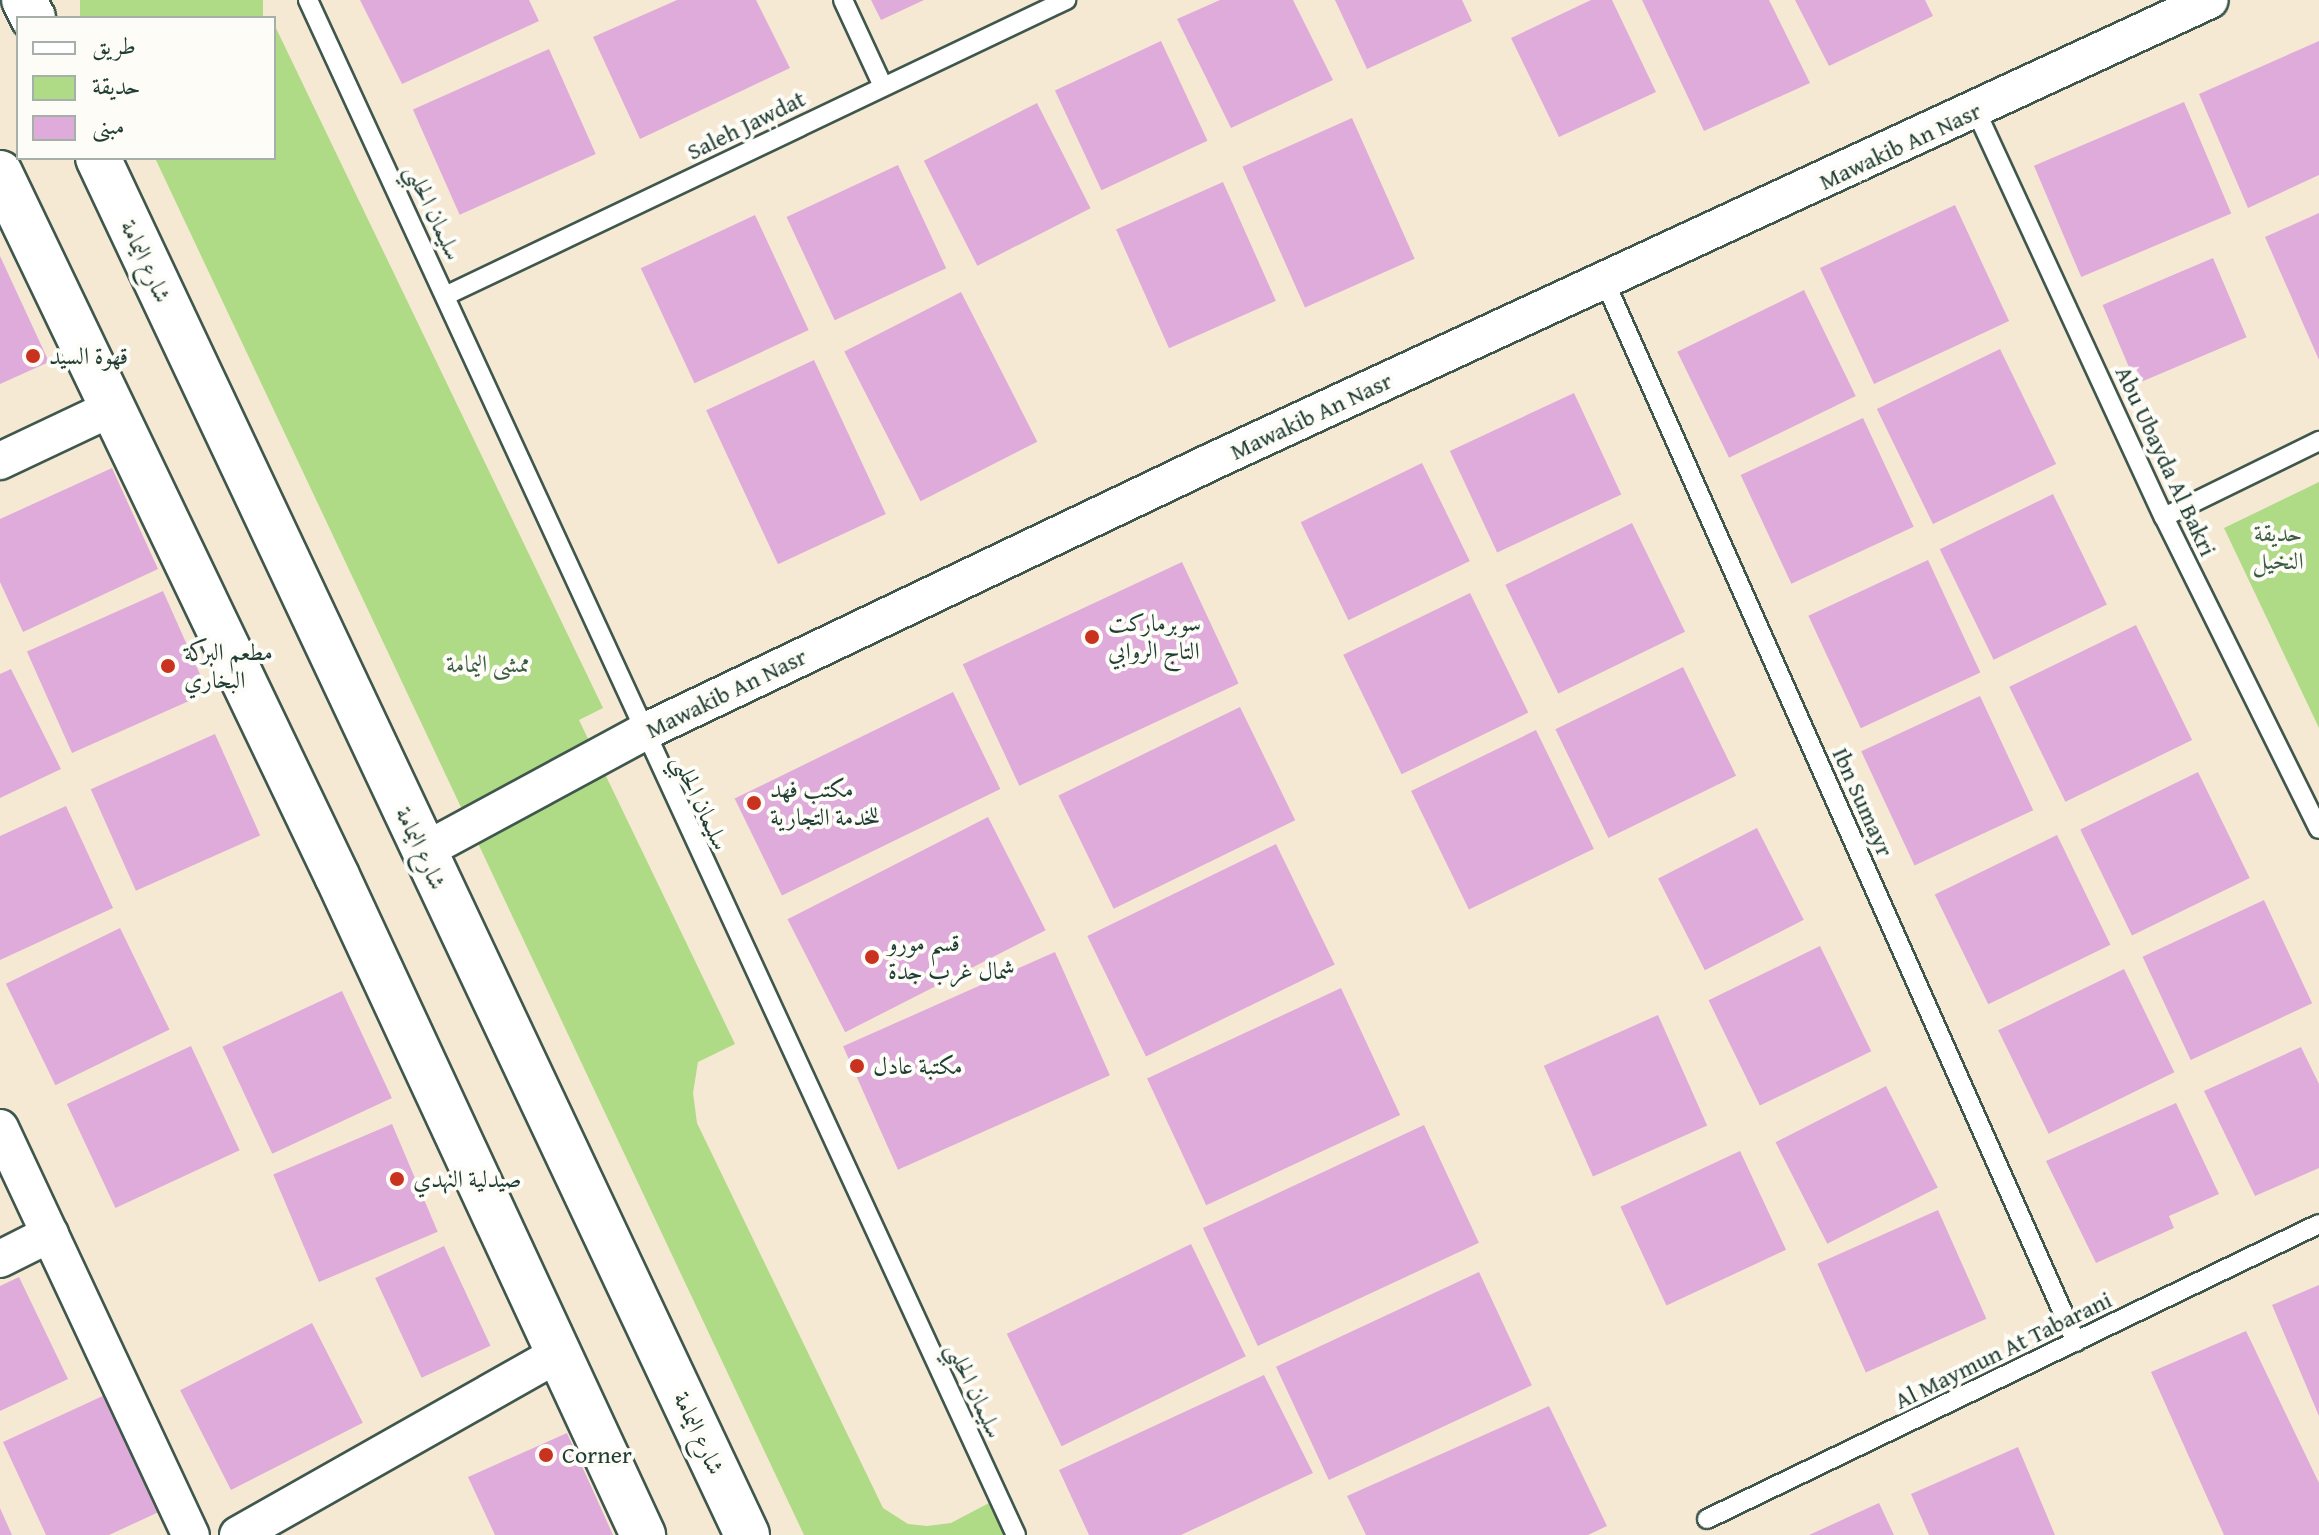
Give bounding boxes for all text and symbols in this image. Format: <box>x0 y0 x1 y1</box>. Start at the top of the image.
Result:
legend <box>16 16 276 160</box>
text: طريق <box>92 28 136 63</box>
text: حديقة <box>92 68 141 103</box>
street label: Saleh Jawdat <box>682 84 810 166</box>
street label: Mawakib An Nasr <box>1815 96 1985 196</box>
text: مبنى <box>92 108 125 143</box>
street label: سليمان الحلبي <box>399 160 469 264</box>
street label: شارع اليمامة <box>114 215 178 307</box>
place label: قهوة السيد <box>49 342 128 370</box>
marker: قهوة السيد <box>24 347 42 365</box>
street label: Abu Ubayda Al Bakri <box>2109 361 2223 561</box>
street label: Mawakib An Nasr <box>1226 366 1396 466</box>
park label: حديقة النخيل <box>2252 519 2304 575</box>
place label: سوبرماركت التاج الروابي <box>1108 609 1201 665</box>
marker: سوبرماركت التاج الروابي <box>1083 628 1101 646</box>
place label: مطعم البركة البخاري <box>184 638 273 694</box>
street label: Mawakib An Nasr <box>641 642 811 744</box>
park label: ممشى اليمامة <box>446 650 530 678</box>
marker: مطعم البركة البخاري <box>159 657 177 675</box>
street label: Ibn Sumayr <box>1826 743 1900 861</box>
street label: سليمان الحلبي <box>666 750 736 854</box>
place label: مكتب فهد للخدمة التجارية <box>770 775 880 831</box>
marker: مكتب فهد للخدمة التجارية <box>745 794 763 812</box>
street label: شارع اليمامة <box>389 802 453 894</box>
place label: قسم مورو شمال غرب جدة <box>888 929 1015 985</box>
marker: قسم مورو شمال غرب جدة <box>863 948 881 966</box>
place label: مكتبة عادل <box>873 1052 963 1080</box>
marker: مكتبة عادل <box>848 1057 866 1075</box>
place label: صيدلية النهدي <box>413 1165 521 1193</box>
marker: صيدلية النهدي <box>388 1170 406 1188</box>
street label: Al Maymun At Tabarani <box>1890 1285 2116 1415</box>
street label: سليمان الحلبي <box>940 1338 1010 1442</box>
street label: شارع اليمامة <box>667 1387 731 1479</box>
place label: Corner <box>562 1441 632 1469</box>
marker: Corner <box>537 1446 555 1464</box>

